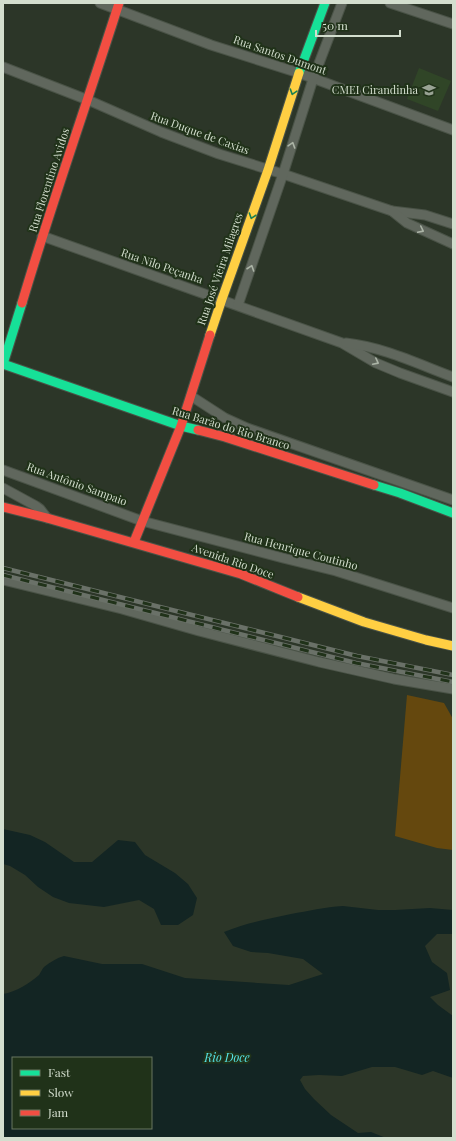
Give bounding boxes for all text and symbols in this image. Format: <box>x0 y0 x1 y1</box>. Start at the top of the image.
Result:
scale bar <box>316 12 400 38</box>
text: 50 m <box>322 17 348 33</box>
street label: Rua Santos Dumont <box>231 32 329 78</box>
place label: CMEI Cirandinha <box>332 82 419 97</box>
school or university icon: CMEI Cirandinha <box>421 82 437 98</box>
one-way arrow <box>289 89 297 96</box>
street label: Rua Duque de Caxias <box>149 108 252 157</box>
street label: Rua Florentino Avidos <box>25 126 72 234</box>
one-way arrow <box>287 142 296 149</box>
street label: Rua José Vieira Milagres <box>193 211 246 327</box>
one-way arrow <box>248 212 256 219</box>
one-way arrow <box>417 225 425 233</box>
street label: Rua Nilo Peçanha <box>119 245 205 287</box>
one-way arrow <box>246 265 255 272</box>
one-way arrow <box>372 357 379 365</box>
street label: Rua Barão do Rio Branco <box>170 402 292 453</box>
street label: Rua Antônio Sampaio <box>25 458 129 509</box>
street label: Rua Henrique Coutinho <box>243 528 360 573</box>
street label: Avenida Rio Doce <box>189 539 277 582</box>
water label: Rio Doce <box>203 1049 250 1065</box>
legend <box>12 1057 152 1129</box>
text: Fast <box>48 1064 71 1080</box>
text: Slow <box>48 1084 74 1100</box>
text: Jam <box>47 1104 69 1120</box>

